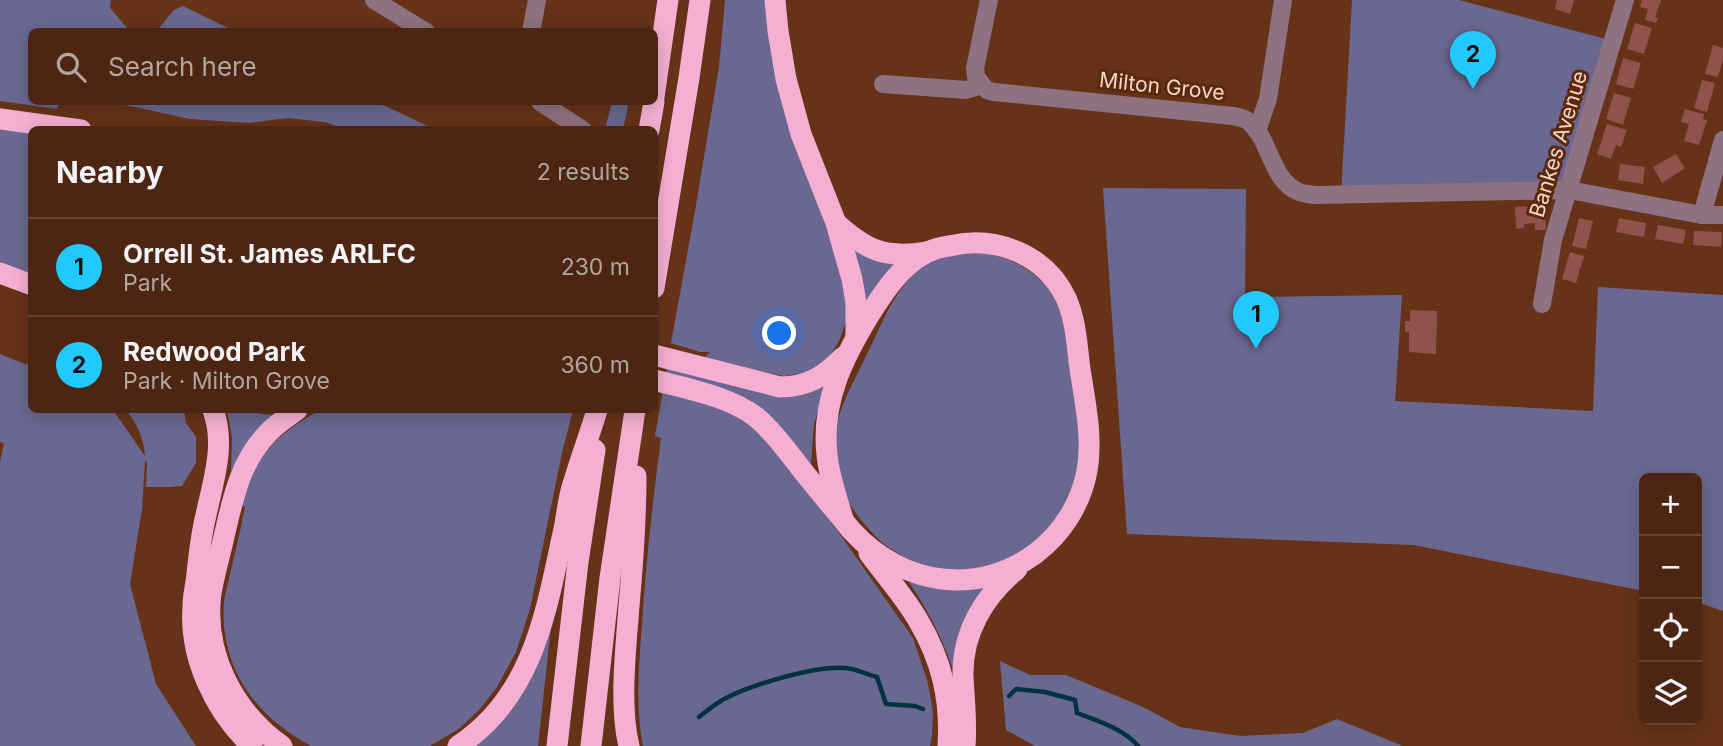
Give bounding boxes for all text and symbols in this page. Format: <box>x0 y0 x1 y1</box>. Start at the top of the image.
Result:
search box <box>28 28 658 105</box>
pin: 2 <box>1450 31 1496 89</box>
icon: search <box>52 48 90 86</box>
text: Search here <box>108 51 257 82</box>
street label: Milton Grove <box>1098 67 1226 105</box>
street label: Bankes Avenue <box>1524 68 1592 220</box>
text: Nearby <box>56 154 164 190</box>
text: 2 results <box>537 158 630 186</box>
text: Orrell St. James ARLFC <box>123 238 416 269</box>
text: 1 <box>74 253 84 281</box>
text: 230 m <box>561 253 630 281</box>
text: Park <box>123 269 172 297</box>
pin: 1 <box>1233 291 1279 349</box>
your location <box>762 316 796 350</box>
text: Redwood Park <box>123 336 306 367</box>
text: 2 <box>72 351 86 379</box>
text: 360 m <box>560 351 630 379</box>
text: Park · Milton Grove <box>123 367 330 395</box>
map controls <box>1639 473 1702 725</box>
button: + <box>1639 473 1702 536</box>
button: − <box>1639 536 1702 599</box>
button: locate <box>1639 599 1702 662</box>
button: layers <box>1639 662 1702 725</box>

